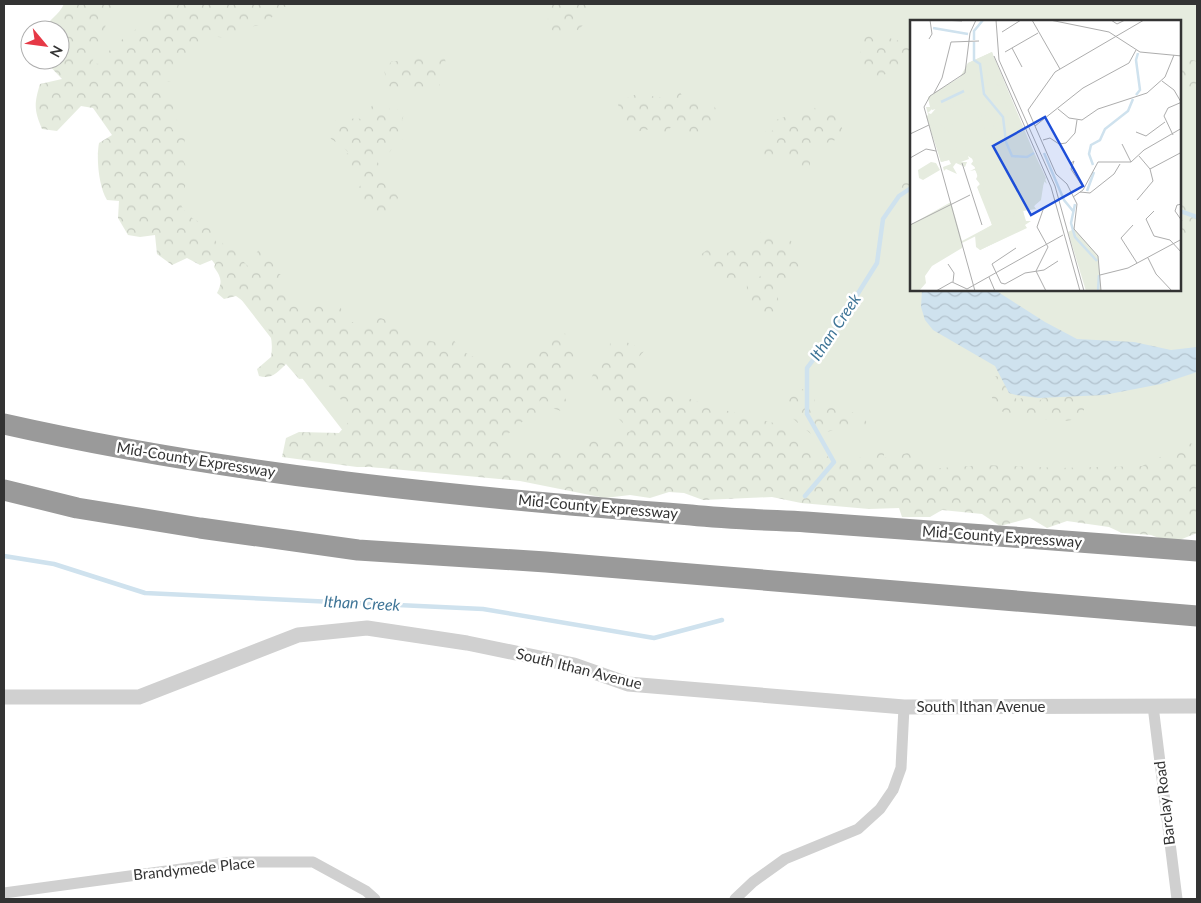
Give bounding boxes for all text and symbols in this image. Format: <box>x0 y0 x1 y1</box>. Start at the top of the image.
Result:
north arrow <box>20 20 70 70</box>
inset map <box>910 20 1181 291</box>
text: N <box>47 43 67 60</box>
water label: Ithan Creek <box>805 289 864 364</box>
street label: Mid-County Expressway <box>116 438 277 480</box>
street label: Mid-County Expressway <box>517 490 679 522</box>
street label: Mid-County Expressway <box>921 521 1083 551</box>
water label: Ithan Creek <box>323 591 401 614</box>
street label: South Ithan Avenue <box>514 644 644 692</box>
street label: South Ithan Avenue <box>916 697 1046 715</box>
street label: Barclay Road <box>1150 760 1178 846</box>
street label: Brandymede Place <box>132 853 256 883</box>

